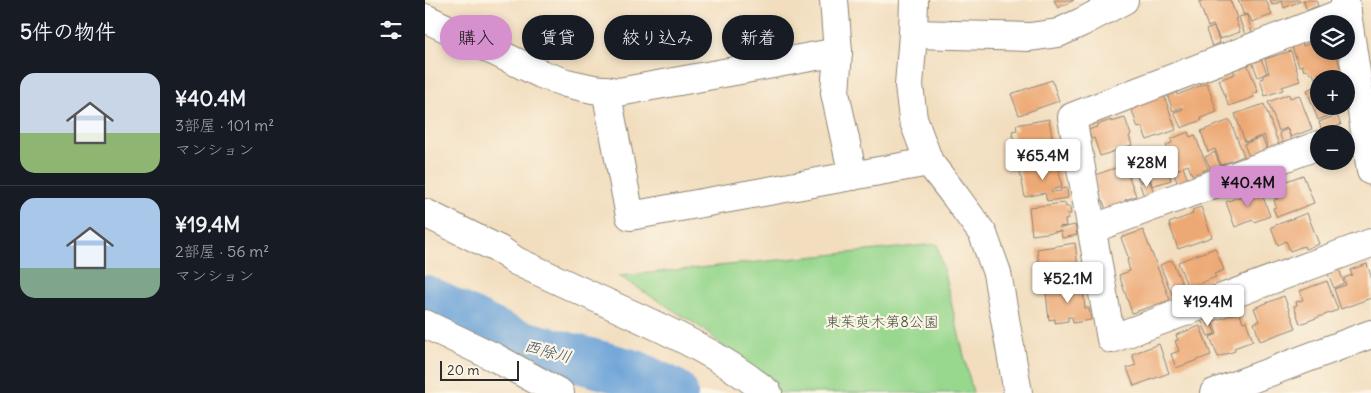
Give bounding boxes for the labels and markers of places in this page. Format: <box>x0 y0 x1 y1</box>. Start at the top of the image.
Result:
pin: ¥65.4M <box>1002 138 1084 181</box>
pin: ¥28M <box>1117 146 1177 188</box>
pin: ¥40.4M <box>1207 166 1289 208</box>
pin: ¥52.1M <box>1027 262 1109 304</box>
pin: ¥19.4M <box>1167 284 1249 327</box>

